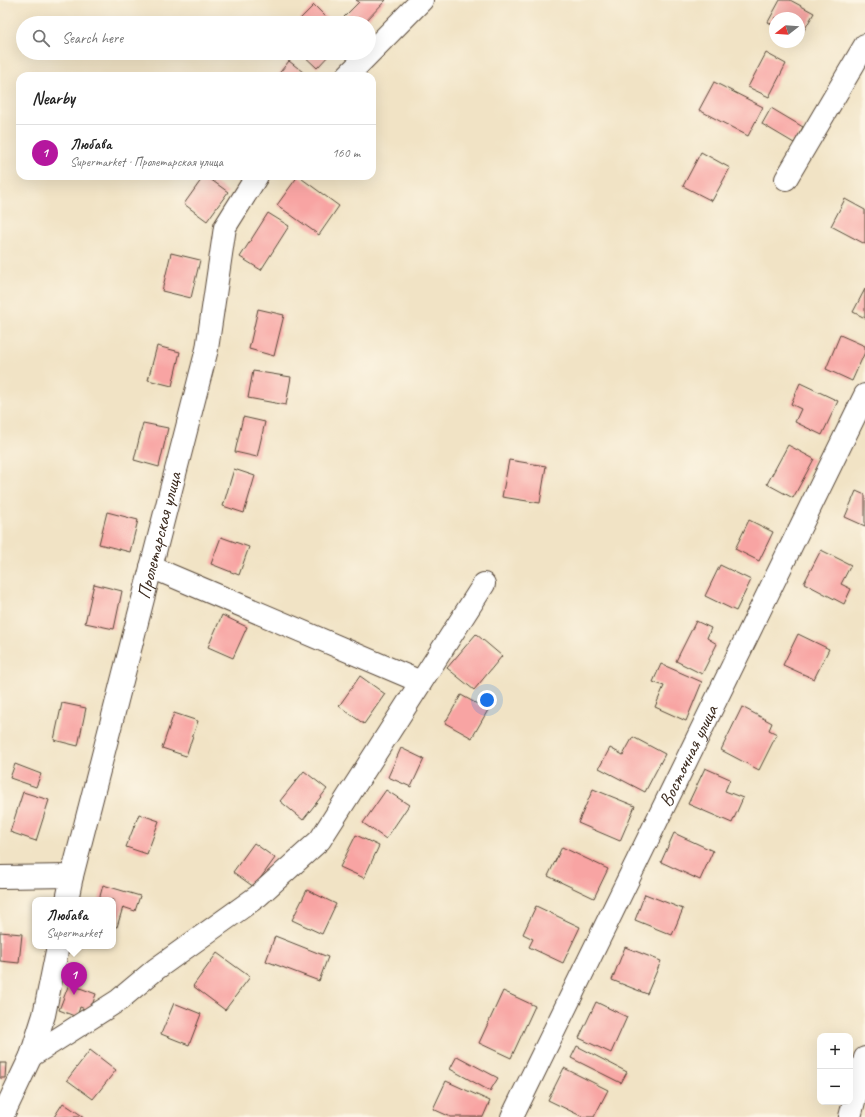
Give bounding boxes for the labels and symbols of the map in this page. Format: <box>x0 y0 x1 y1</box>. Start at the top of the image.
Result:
north arrow <box>769 12 805 48</box>
street label: Пролетарская улица <box>131 468 187 601</box>
your location <box>477 690 497 710</box>
street label: Восточная улица <box>654 700 724 811</box>
pin: 1 <box>61 962 87 995</box>

